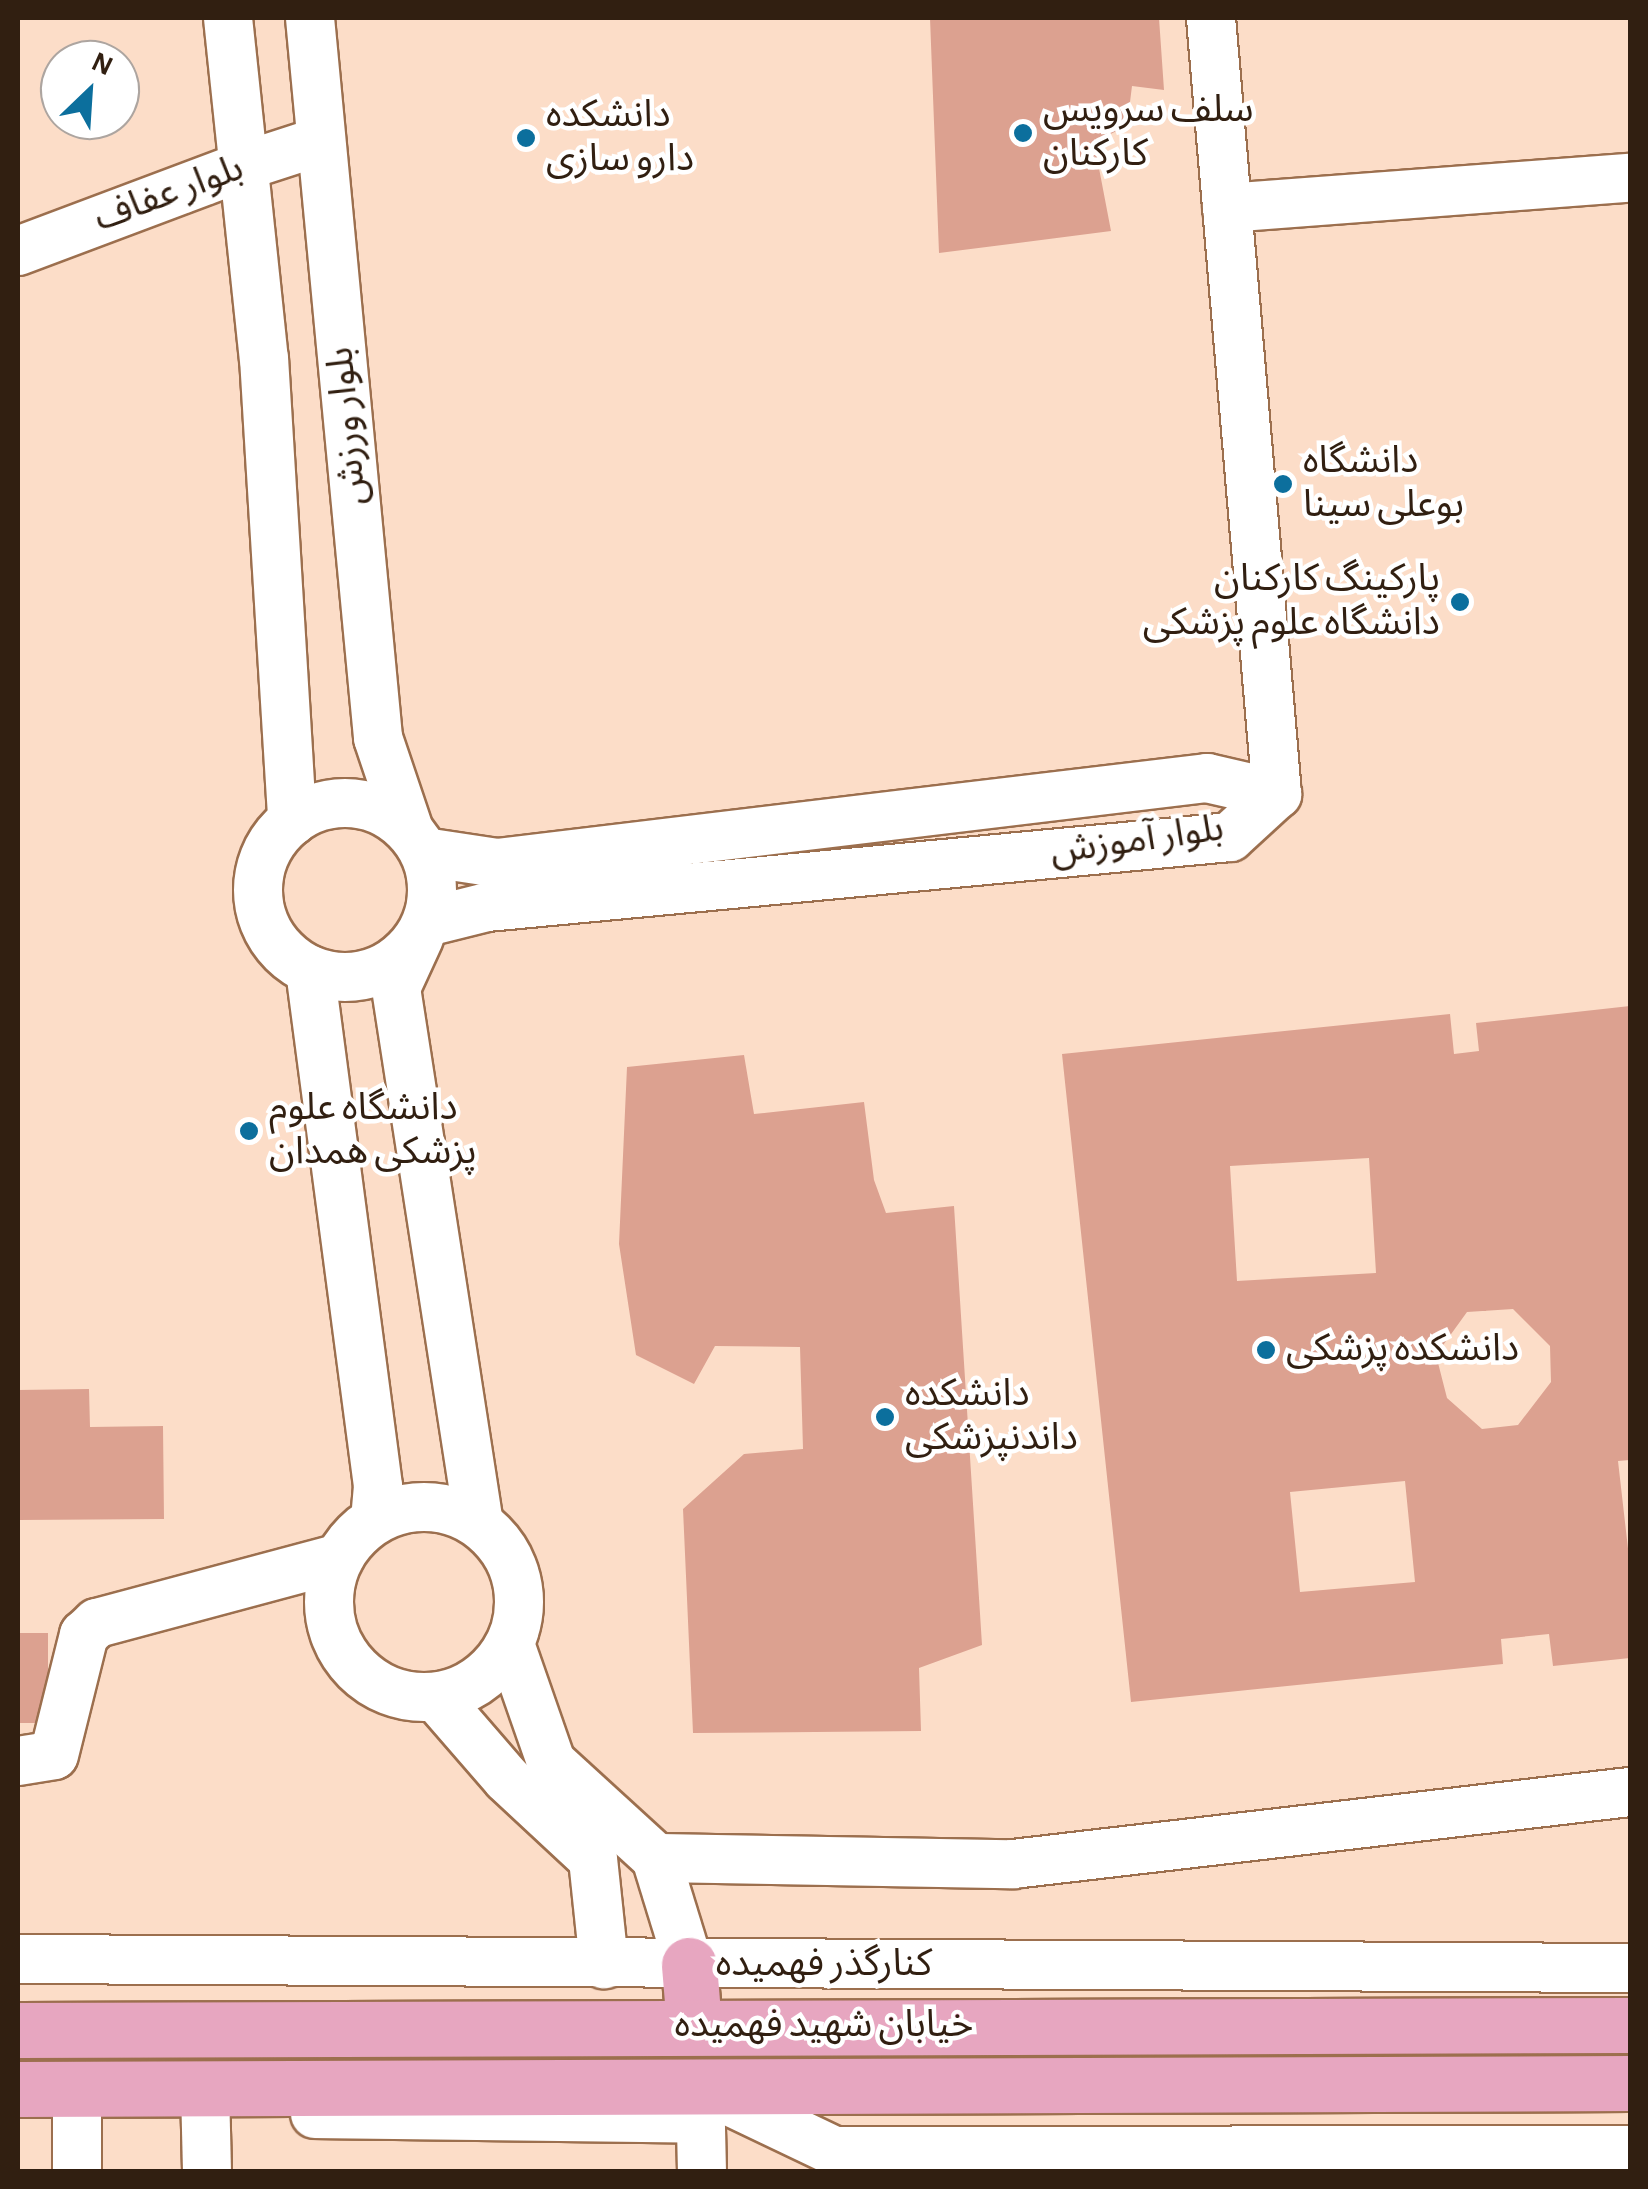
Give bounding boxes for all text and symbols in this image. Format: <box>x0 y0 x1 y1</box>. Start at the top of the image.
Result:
north arrow <box>40 40 140 140</box>
text: N <box>87 48 117 81</box>
place label: سلف سرویس کارکنان <box>1043 88 1254 178</box>
place label: دانشکده دارو سازی <box>546 93 694 182</box>
marker: سلف سرویس کارکنان <box>1012 122 1034 144</box>
marker: دانشکده دارو سازی <box>515 127 537 149</box>
street label: بلوار عفاف <box>88 146 250 242</box>
street label: بلوار ورزش <box>318 345 378 507</box>
place label: دانشگاه بوعلی سینا <box>1303 439 1464 528</box>
marker: دانشگاه بوعلی سینا <box>1272 473 1294 495</box>
place label: پارکینگ کارکنان دانشگاه علوم پزشکی <box>1143 557 1440 646</box>
marker: پارکینگ کارکنان دانشگاه علوم پزشکی <box>1449 591 1471 613</box>
street label: بلوار آموزش <box>1047 806 1227 876</box>
place label: دانشگاه علوم پزشکی همدان <box>269 1086 477 1176</box>
marker: دانشگاه علوم پزشکی همدان <box>238 1120 260 1142</box>
place label: دانشکده پزشکی <box>1286 1327 1519 1373</box>
marker: دانشکده پزشکی <box>1255 1339 1277 1361</box>
place label: دانشکده داندنپزشکی <box>905 1372 1078 1462</box>
marker: دانشکده داندنپزشکی <box>874 1406 896 1428</box>
street label: کنارگذر فهمیده <box>716 1942 932 1988</box>
street label: خیابان شهید فهمیده <box>675 2003 973 2049</box>

